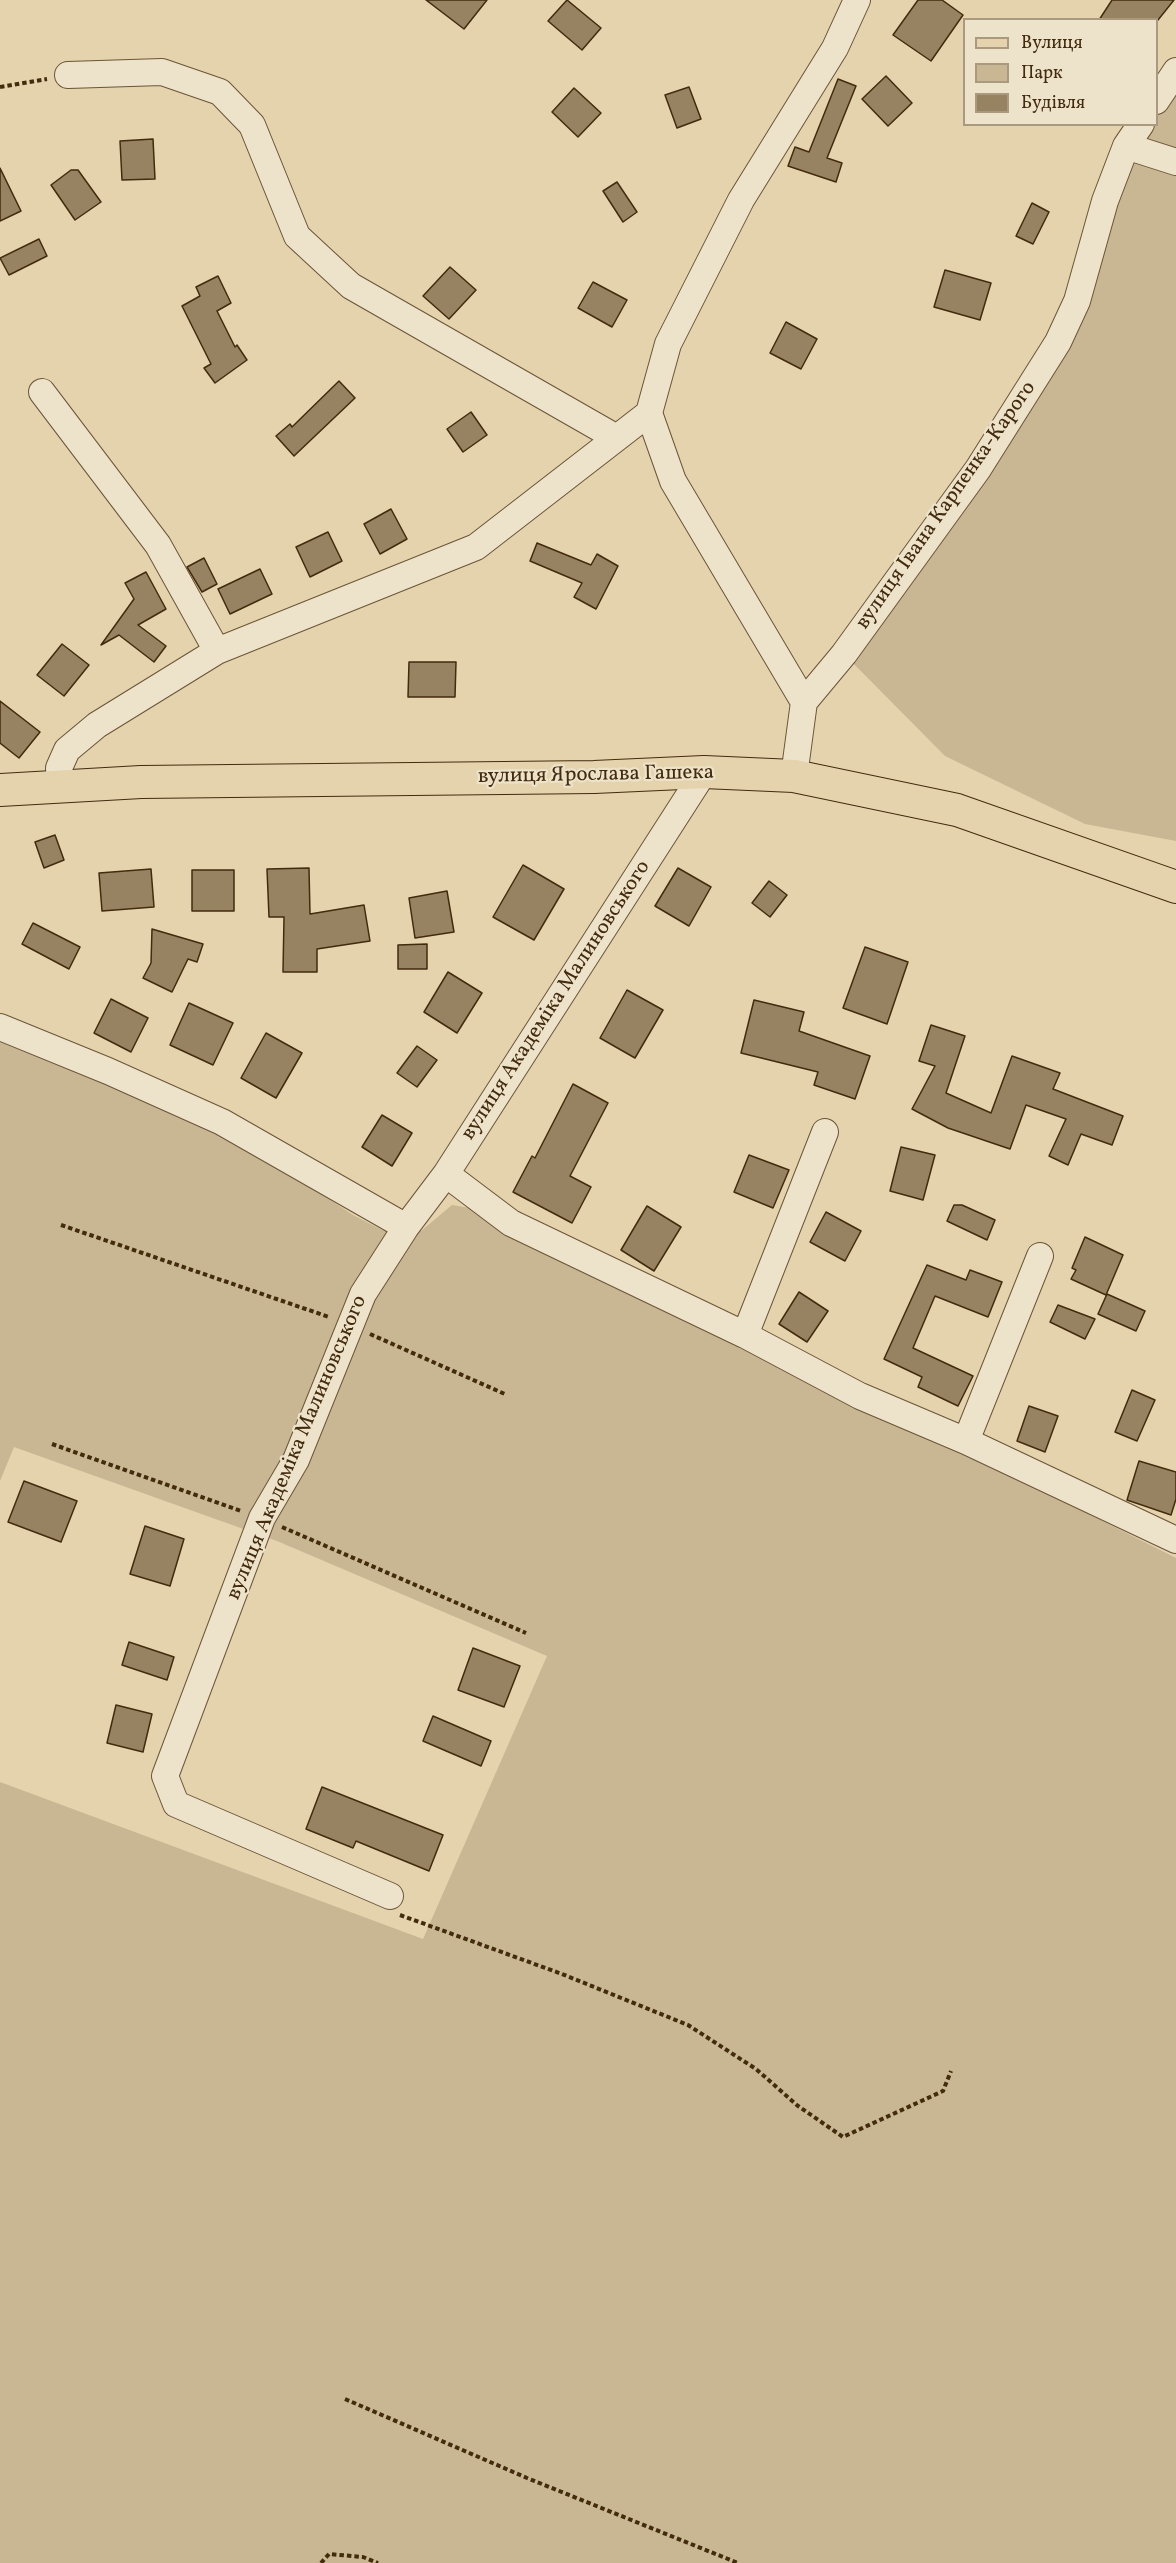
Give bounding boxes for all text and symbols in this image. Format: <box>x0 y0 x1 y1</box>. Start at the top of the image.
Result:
legend <box>963 18 1158 126</box>
text: Вулиця <box>1021 31 1083 56</box>
text: Парк <box>1021 61 1063 86</box>
text: Будівля <box>1021 91 1085 116</box>
street label: вулиця Івана Карпенка-Карого <box>851 377 1043 635</box>
street label: вулиця Ярослава Гашека <box>478 761 714 791</box>
street label: вулиця Академіка Малиновського <box>457 856 657 1146</box>
street label: вулиця Академіка Малиновського <box>222 1292 374 1604</box>

